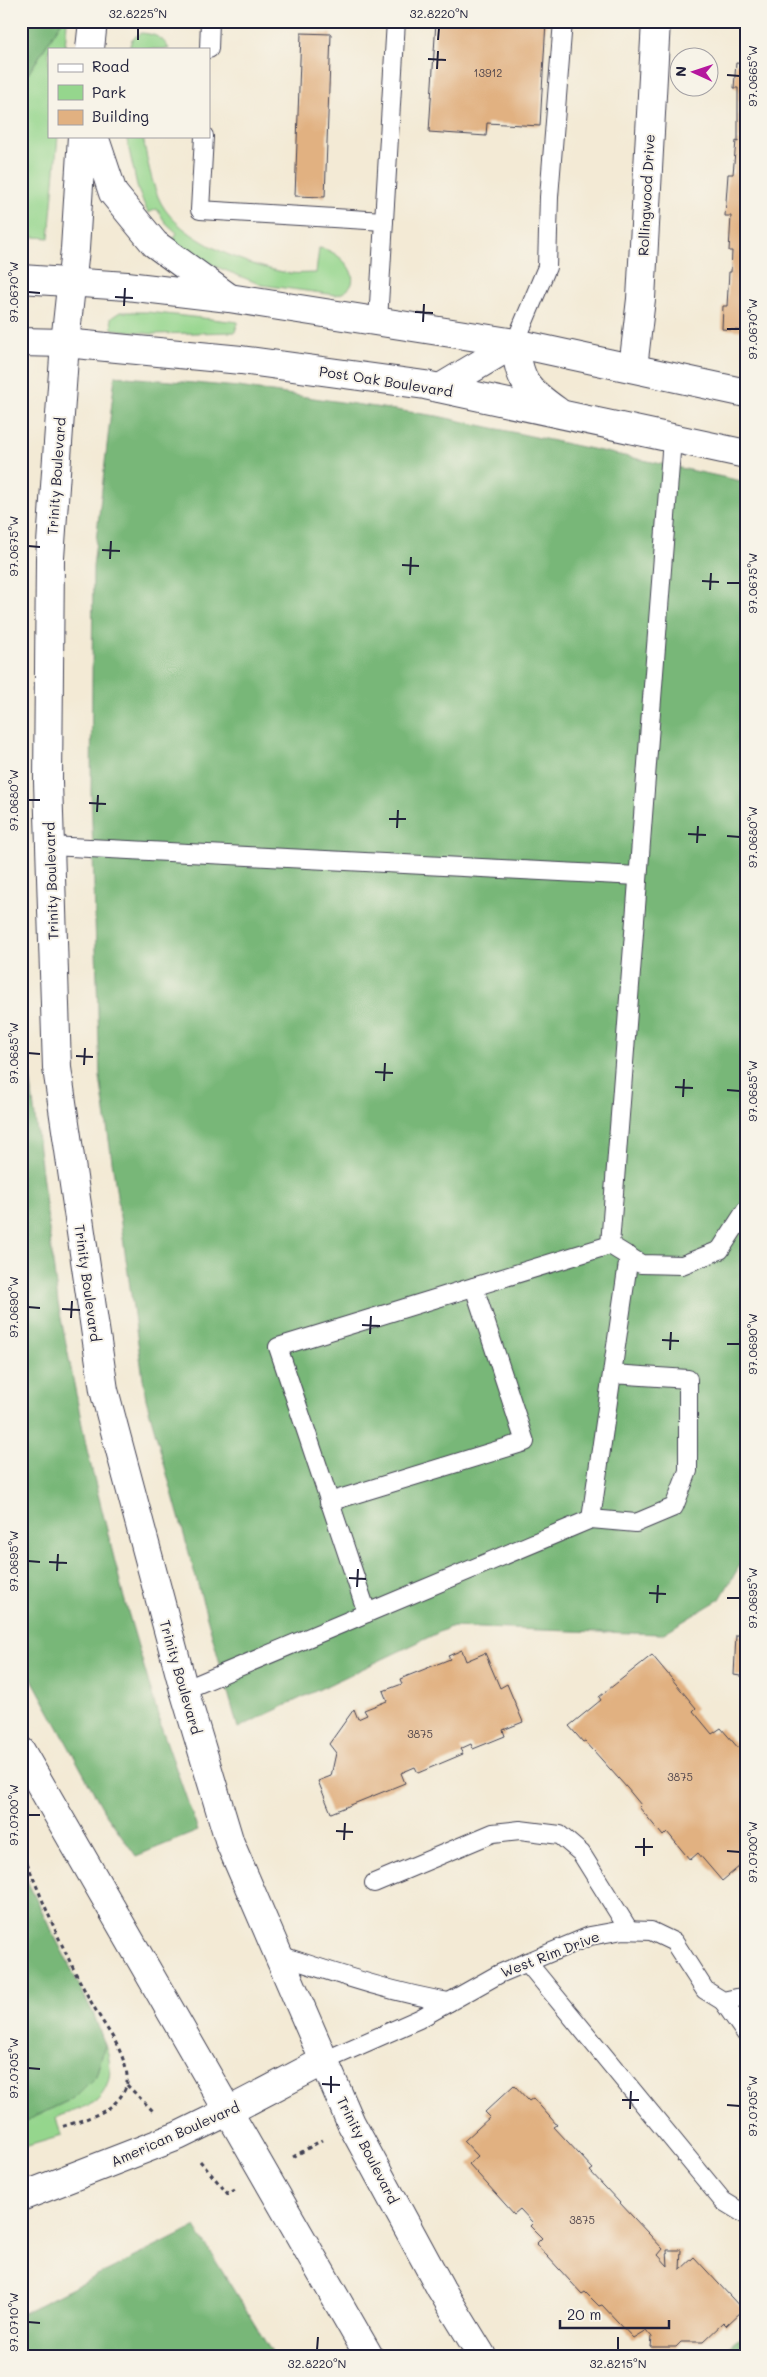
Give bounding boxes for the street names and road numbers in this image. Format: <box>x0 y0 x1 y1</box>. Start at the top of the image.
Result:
street label: Rollingwood Drive <box>633 133 659 257</box>
street label: Post Oak Boulevard <box>318 361 454 401</box>
street label: Trinity Boulevard <box>42 416 70 536</box>
street label: Trinity Boulevard <box>39 822 63 940</box>
street label: Trinity Boulevard <box>70 1223 106 1343</box>
street label: Trinity Boulevard <box>156 1618 206 1736</box>
street label: West Rim Drive <box>498 1926 602 1982</box>
street label: Trinity Boulevard <box>333 2093 403 2207</box>
street label: American Boulevard <box>108 2097 242 2171</box>

